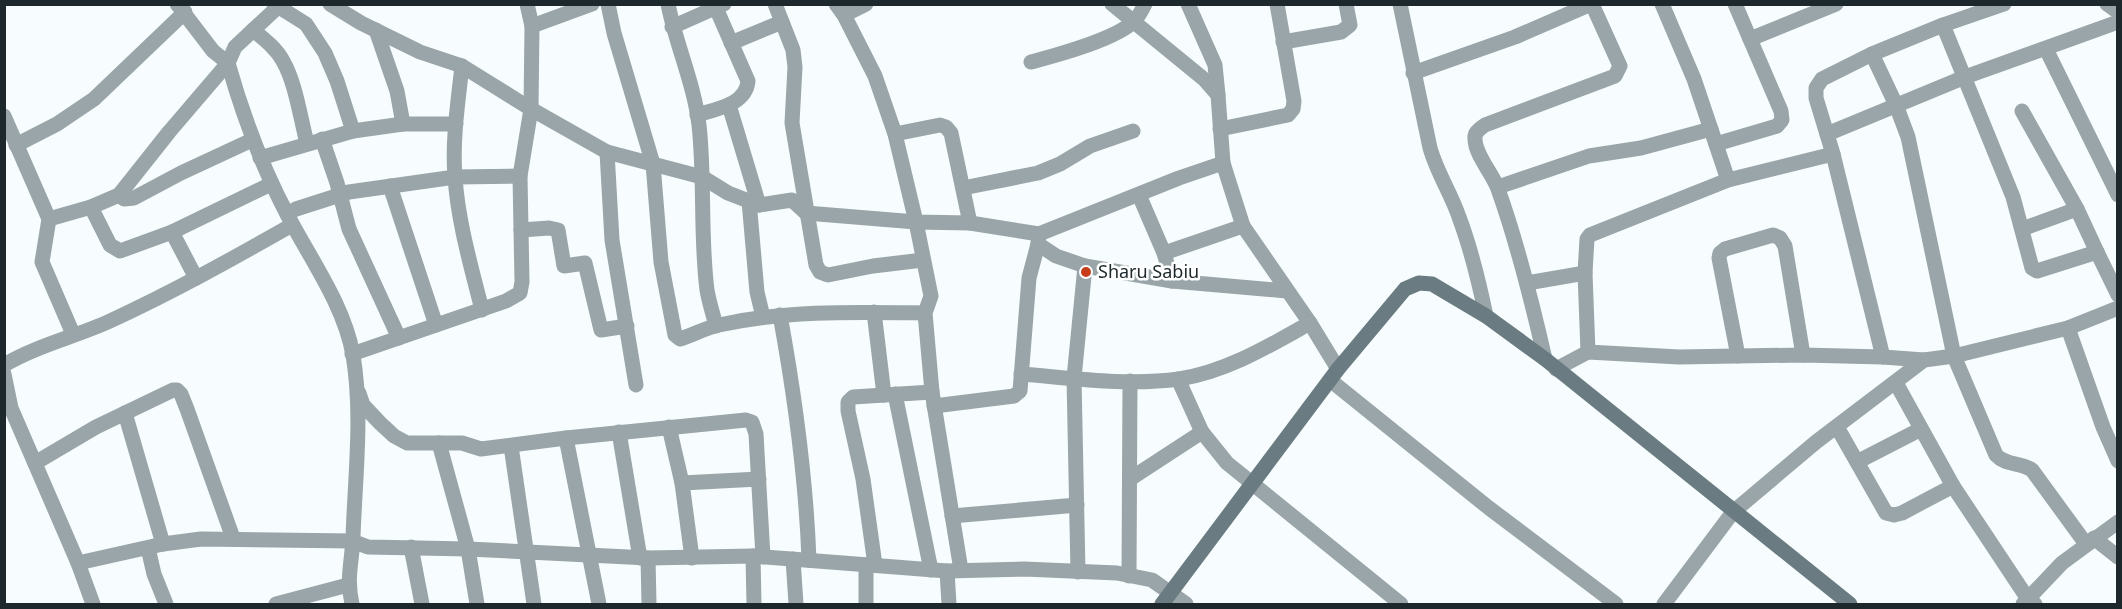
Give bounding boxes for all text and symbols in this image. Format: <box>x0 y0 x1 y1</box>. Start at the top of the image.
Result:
place label: Sharu Sabiu <box>1098 259 1199 283</box>
marker: Sharu Sabiu <box>1079 265 1093 279</box>

